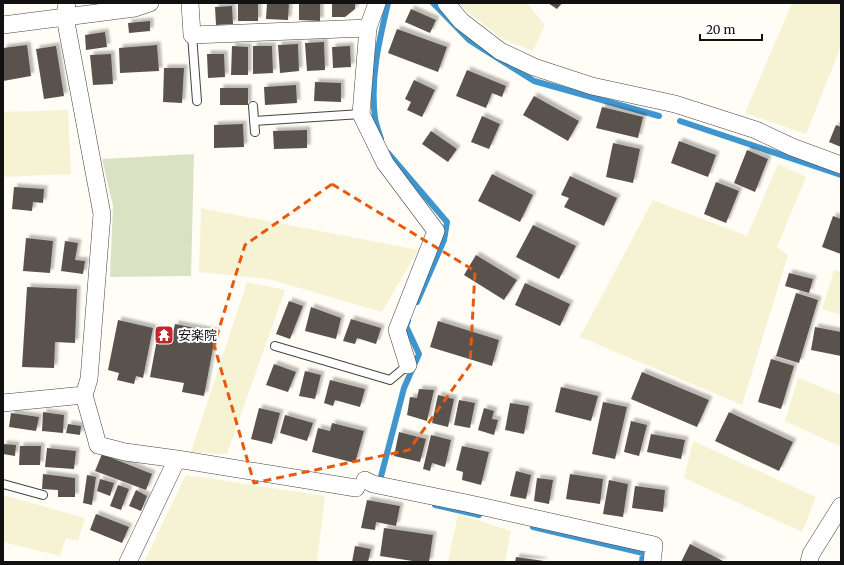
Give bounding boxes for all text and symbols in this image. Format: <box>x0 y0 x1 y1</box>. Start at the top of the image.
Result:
scale bar <box>700 16 762 42</box>
text: 20 m <box>706 22 735 37</box>
temple icon: 安楽院 <box>153 324 175 346</box>
place label: 安楽院 <box>178 327 217 344</box>

